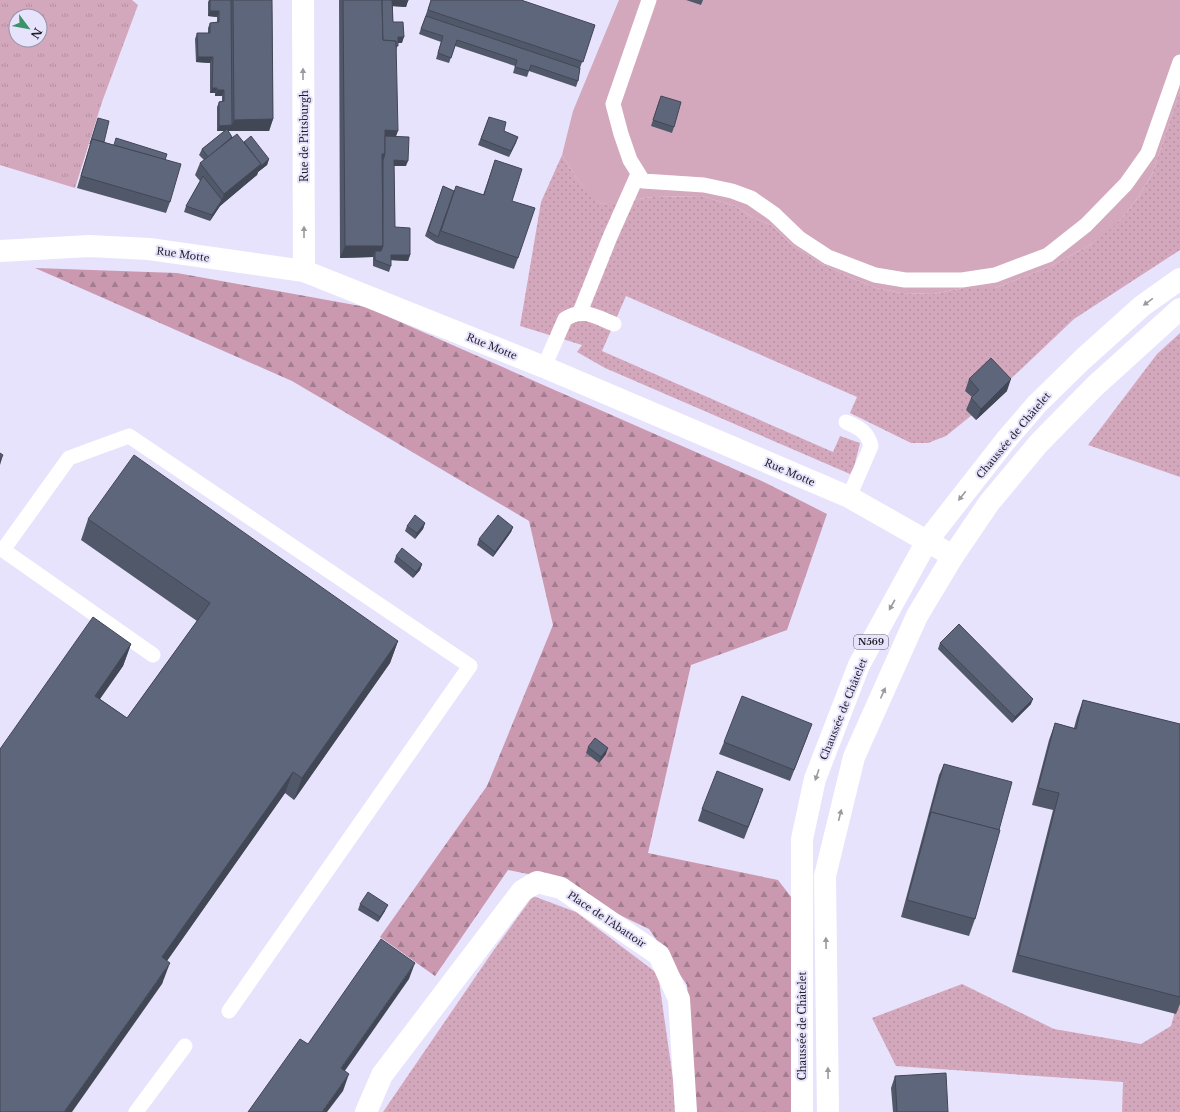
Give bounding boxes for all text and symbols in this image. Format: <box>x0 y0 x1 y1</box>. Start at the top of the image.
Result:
north arrow <box>8 8 48 48</box>
text: N <box>27 25 45 42</box>
one-way arrow <box>300 67 306 80</box>
street label: Rue de Pittsburgh <box>298 90 311 182</box>
one-way arrow <box>301 225 307 238</box>
street label: Rue Motte <box>155 244 211 265</box>
one-way arrow <box>1143 298 1154 306</box>
street label: Rue Motte <box>465 330 519 363</box>
street label: Chaussée de Châtelet <box>973 389 1053 481</box>
street label: Rue Motte <box>763 456 817 489</box>
one-way arrow <box>958 490 966 501</box>
one-way arrow <box>888 599 895 611</box>
road number: N569 <box>854 635 888 649</box>
street label: Chaussée de Châtelet <box>817 656 870 762</box>
one-way arrow <box>880 687 886 698</box>
one-way arrow <box>814 769 820 781</box>
one-way arrow <box>837 809 843 821</box>
street label: Place de l'Abattoir <box>565 888 649 951</box>
one-way arrow <box>822 937 829 949</box>
street label: Chaussée de Châtelet <box>796 971 809 1080</box>
one-way arrow <box>824 1067 831 1079</box>

